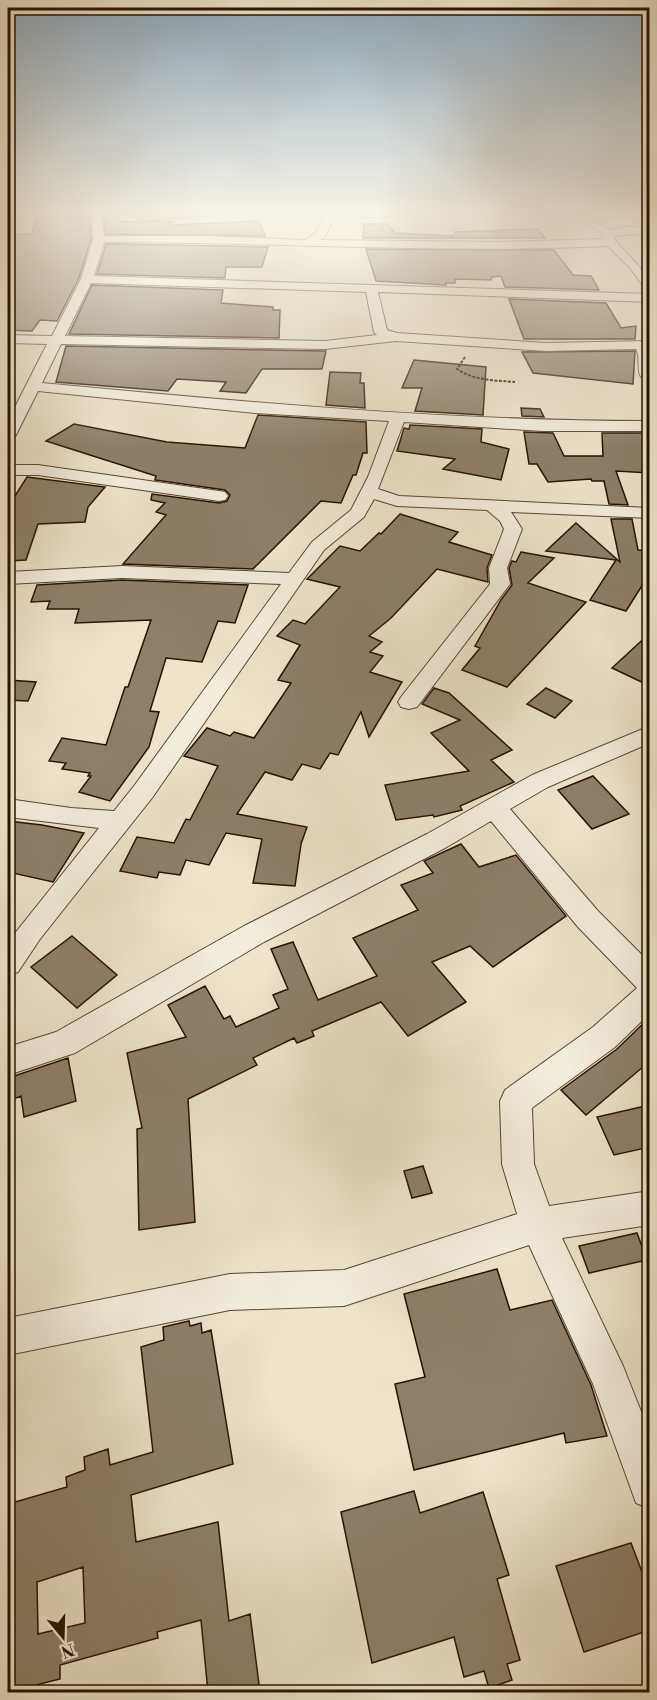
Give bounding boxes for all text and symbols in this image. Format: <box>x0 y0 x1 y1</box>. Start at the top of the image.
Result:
north arrow <box>33 1607 93 1667</box>
text: N <box>58 1639 77 1662</box>

